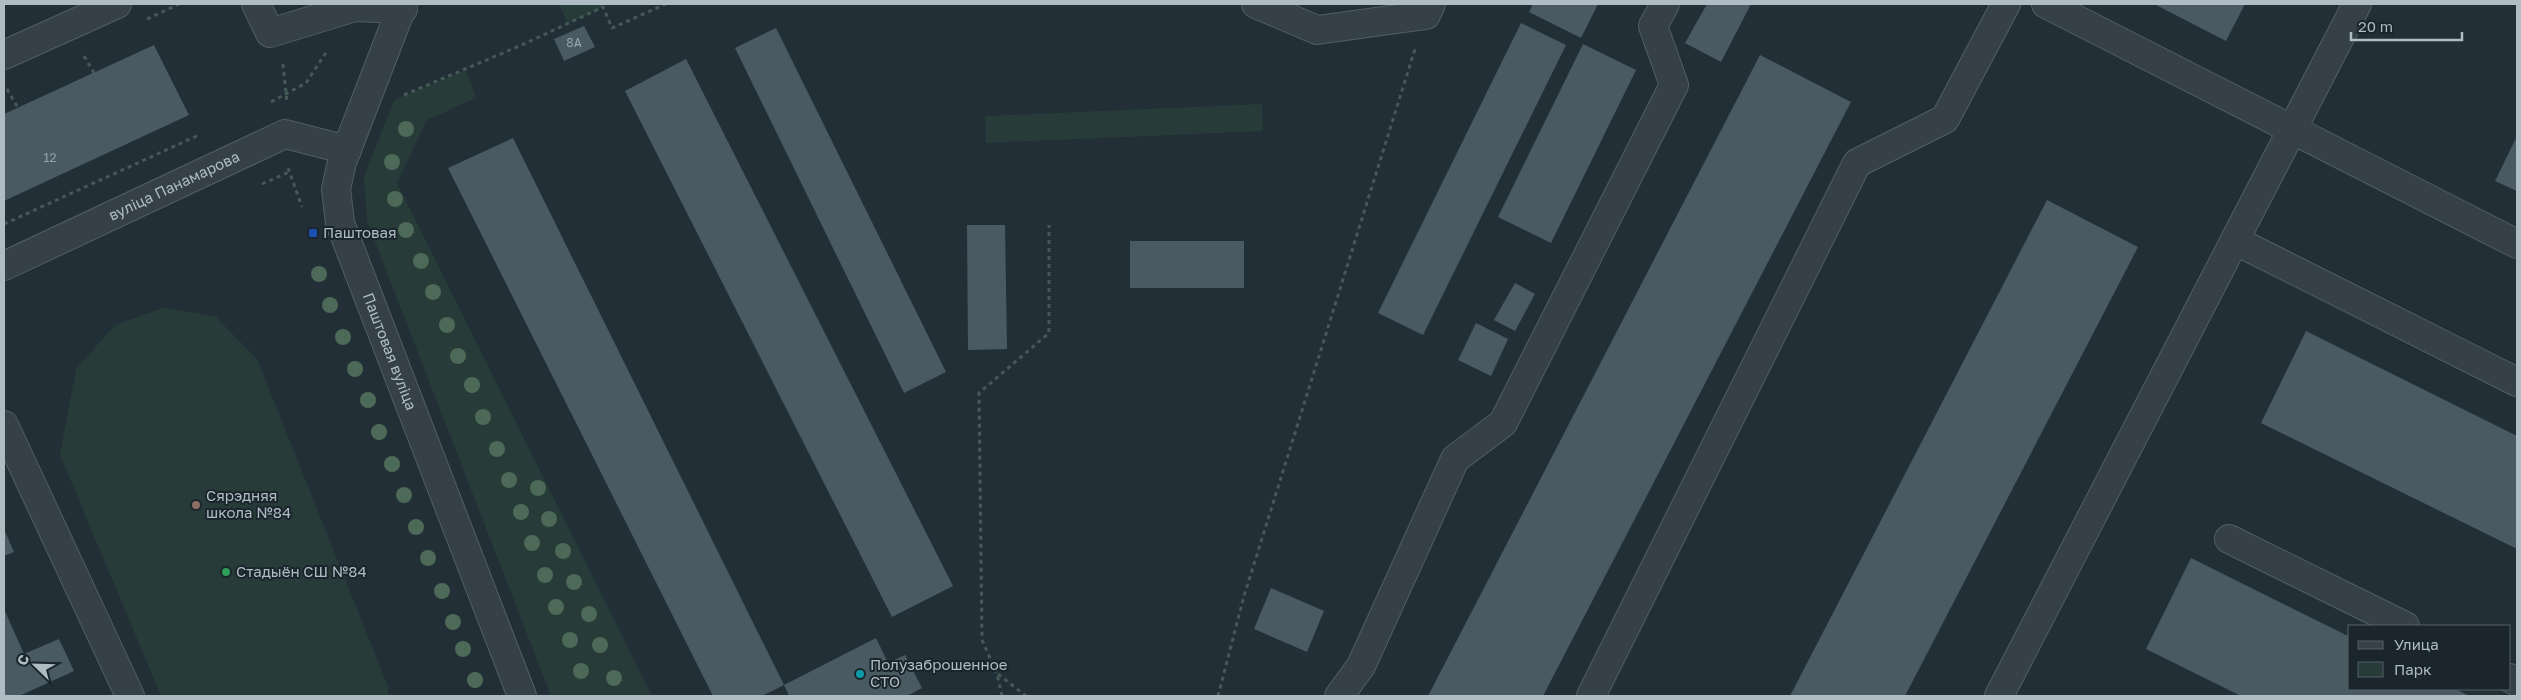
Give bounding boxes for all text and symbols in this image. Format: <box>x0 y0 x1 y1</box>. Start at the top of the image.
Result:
scale bar <box>2351 10 2462 42</box>
text: 20 m <box>2358 17 2393 35</box>
house number: 8А <box>566 35 582 50</box>
street label: вуліца Панамарова <box>105 147 242 224</box>
house number: 12 <box>44 150 56 165</box>
place label: Паштовая <box>323 223 397 241</box>
marker: Паштовая <box>307 227 319 239</box>
street label: Паштовая вуліца <box>360 290 421 413</box>
place label: Сярэдняя школа №84 <box>206 486 291 521</box>
marker: Сярэдняя школа №84 <box>190 499 202 511</box>
place label: Стадыён СШ №84 <box>236 562 367 580</box>
marker: Стадыён СШ №84 <box>220 566 232 578</box>
legend <box>2348 625 2511 690</box>
text: Улица <box>2394 635 2439 653</box>
north arrow <box>10 640 60 690</box>
text: С <box>13 652 32 668</box>
place label: Полузаброшенное СТО <box>870 655 1008 690</box>
text: Парк <box>2394 660 2432 678</box>
marker: Полузаброшенное СТО <box>854 668 866 680</box>

